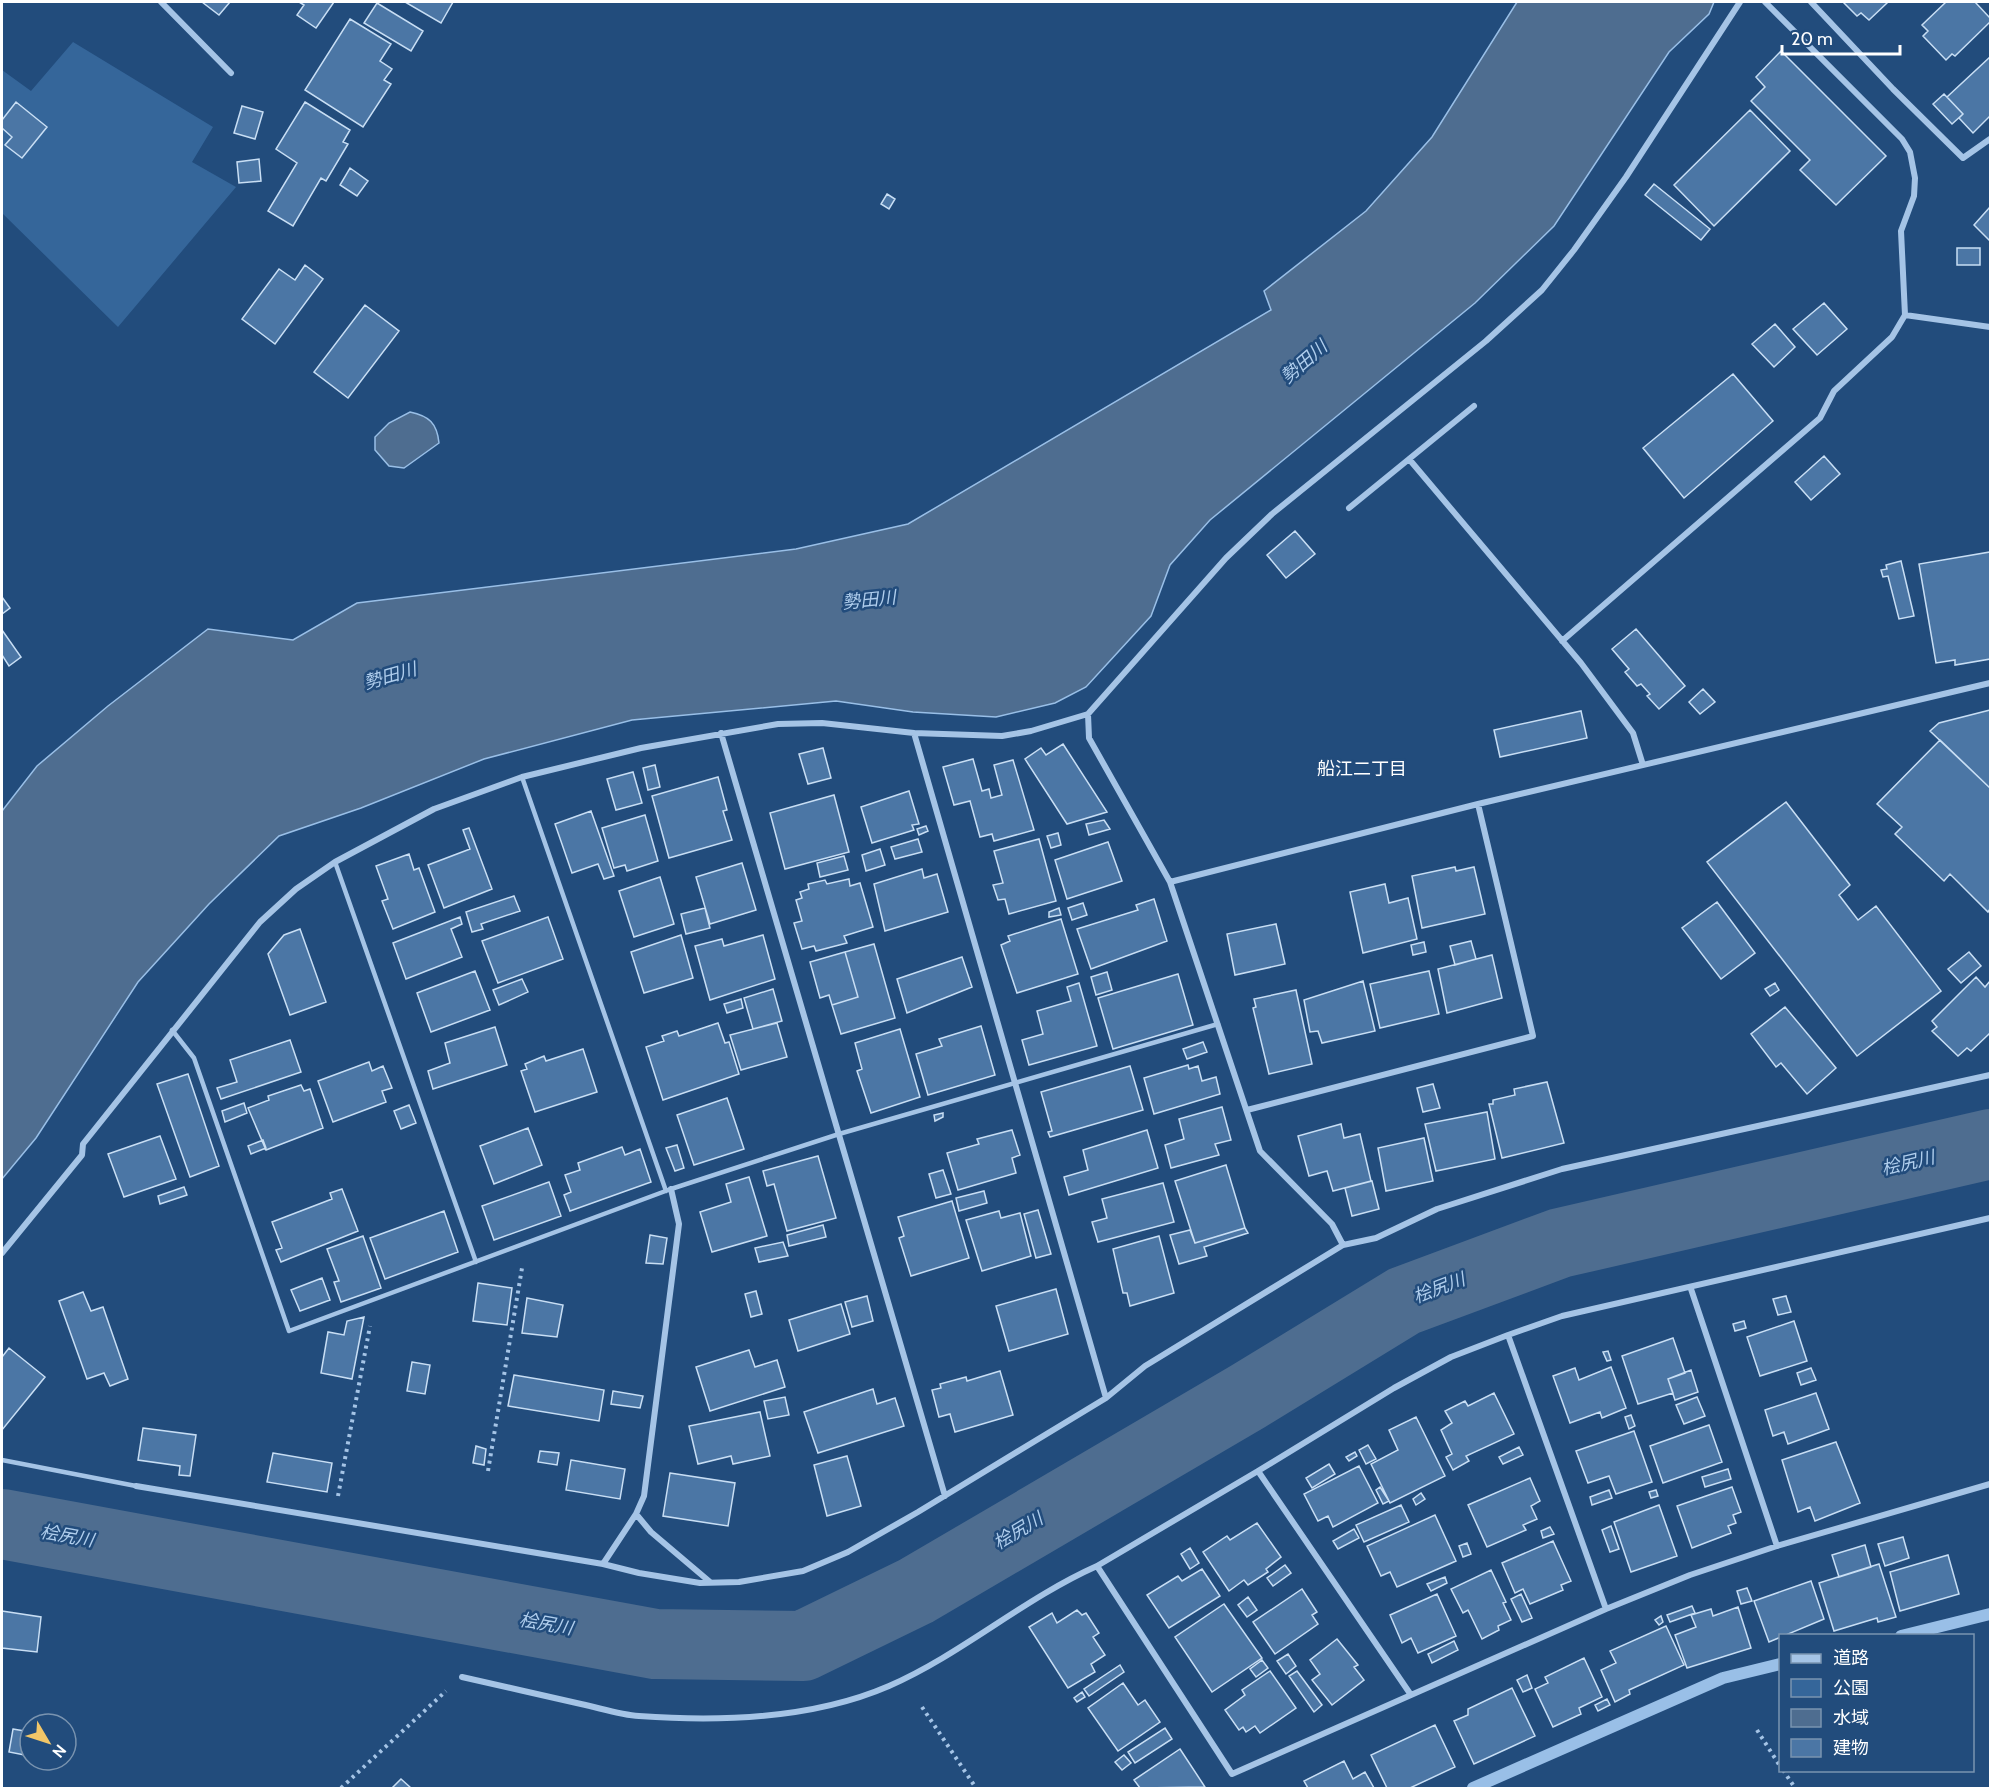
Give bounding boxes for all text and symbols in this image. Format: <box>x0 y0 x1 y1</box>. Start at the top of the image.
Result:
scale bar <box>1782 18 1900 56</box>
text: 20 m <box>1791 28 1833 50</box>
water label: 勢田川 <box>1276 335 1333 388</box>
water label: 勢田川 <box>841 586 899 614</box>
water label: 勢田川 <box>361 657 421 694</box>
district label: 船江二丁目 <box>1317 758 1407 780</box>
water label: 桧尻川 <box>1879 1146 1939 1180</box>
water label: 桧尻川 <box>1410 1267 1470 1308</box>
water label: 桧尻川 <box>989 1507 1049 1554</box>
water label: 桧尻川 <box>39 1520 97 1552</box>
water label: 桧尻川 <box>518 1608 576 1640</box>
legend <box>1779 1634 1974 1772</box>
text: 道路 <box>1833 1647 1869 1669</box>
text: 公園 <box>1833 1677 1869 1699</box>
text: 水域 <box>1833 1707 1869 1729</box>
north arrow <box>18 1712 78 1772</box>
text: 建物 <box>1833 1737 1869 1759</box>
text: N <box>48 1741 70 1761</box>

